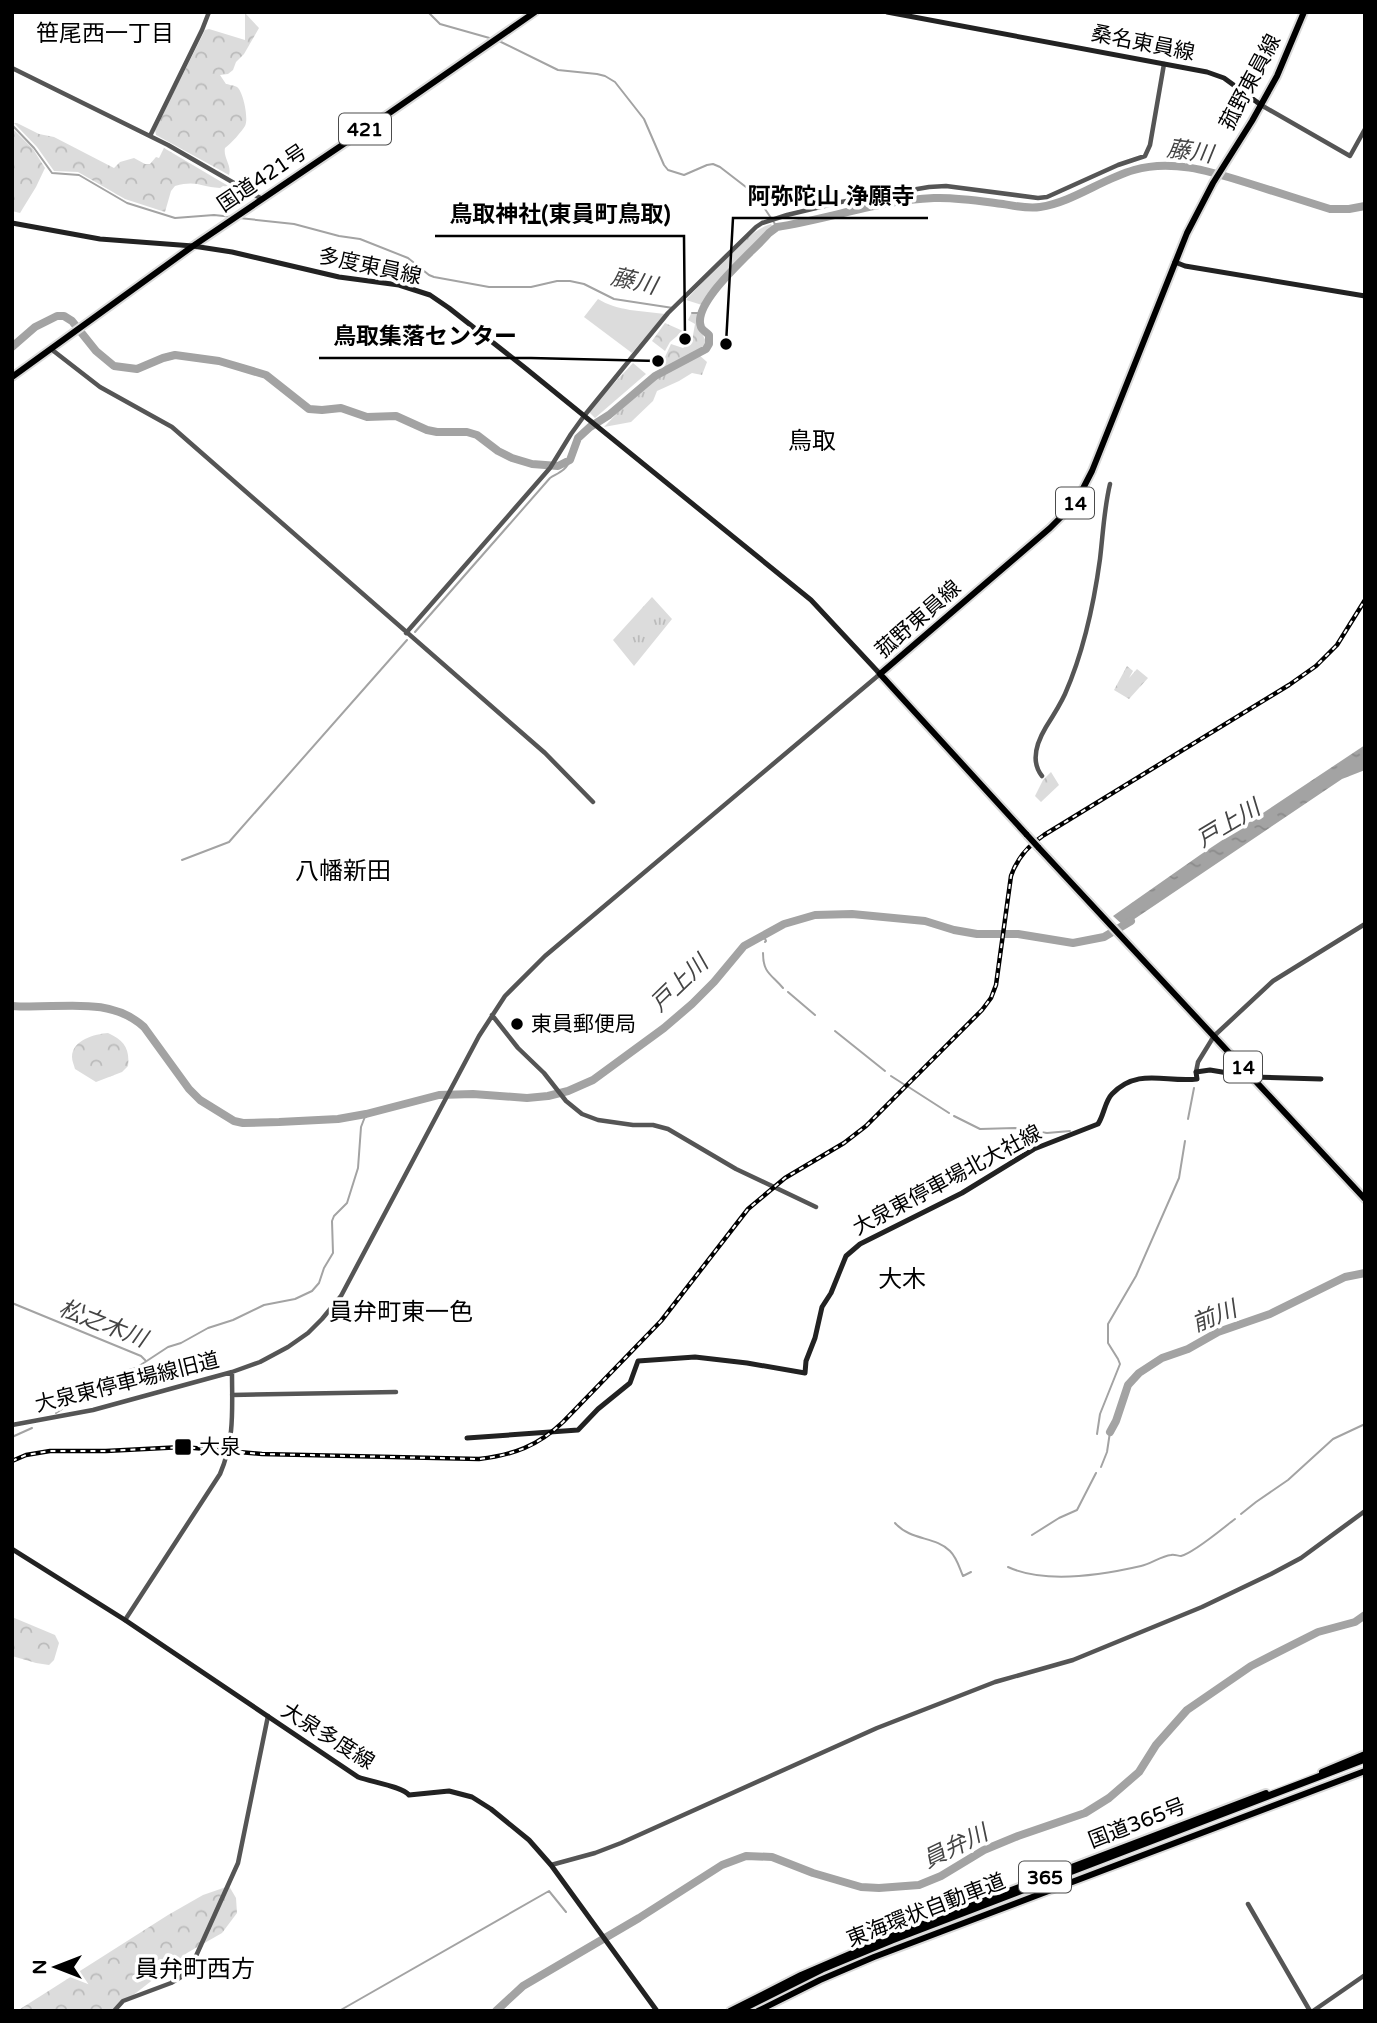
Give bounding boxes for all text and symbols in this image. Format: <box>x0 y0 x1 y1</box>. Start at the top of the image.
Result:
district label: 笹尾西一丁目 <box>36 20 174 48</box>
street label: 桑名東員線 <box>1089 21 1197 66</box>
street label: 菰野東員線 <box>1215 30 1286 134</box>
road number: 421 <box>339 113 391 144</box>
water label: 藤川 <box>1165 135 1218 169</box>
street label: 国道421号 <box>213 139 312 217</box>
callout: 阿弥陀山 浄願寺 <box>733 174 928 218</box>
text: 阿弥陀山 浄願寺 <box>748 183 914 211</box>
callout: 鳥取神社(東員町鳥取) <box>435 192 684 236</box>
text: 鳥取神社(東員町鳥取) <box>449 201 671 229</box>
street label: 多度東員線 <box>316 243 424 290</box>
water label: 藤川 <box>608 263 662 301</box>
callout: 鳥取集落センター <box>319 314 531 358</box>
text: 鳥取集落センター <box>333 323 517 351</box>
district label: 鳥取 <box>788 427 836 456</box>
road number: 14 <box>1056 488 1094 518</box>
street label: 菰野東員線 <box>871 576 966 663</box>
water label: 戸上川 <box>1192 793 1268 854</box>
district label: 八幡新田 <box>295 857 391 886</box>
water label: 戸上川 <box>645 948 716 1018</box>
place label: 東員郵便局 <box>531 1012 636 1037</box>
marker: 東員郵便局 <box>509 1016 525 1032</box>
road number: 14 <box>1224 1051 1262 1082</box>
street label: 大泉東停車場北大社線 <box>849 1120 1046 1241</box>
district label: 大木 <box>878 1265 926 1294</box>
water label: 松之木川 <box>55 1294 153 1355</box>
water label: 前川 <box>1188 1294 1244 1339</box>
district label: 員弁町東一色 <box>329 1298 473 1327</box>
street label: 大泉東停車場線旧道 <box>32 1347 222 1417</box>
place label: 大泉 <box>199 1435 241 1460</box>
marker: 大泉 <box>173 1437 193 1457</box>
street label: 大泉多度線 <box>277 1698 379 1775</box>
street label: 国道365号 <box>1085 1793 1190 1854</box>
water label: 員弁川 <box>918 1818 995 1875</box>
road number: 365 <box>1019 1862 1071 1893</box>
street label: 東海環状自動車道 <box>843 1869 1009 1952</box>
north arrow <box>21 1932 91 2002</box>
district label: 員弁町西方 <box>135 1955 255 1984</box>
text: N <box>29 1959 51 1975</box>

